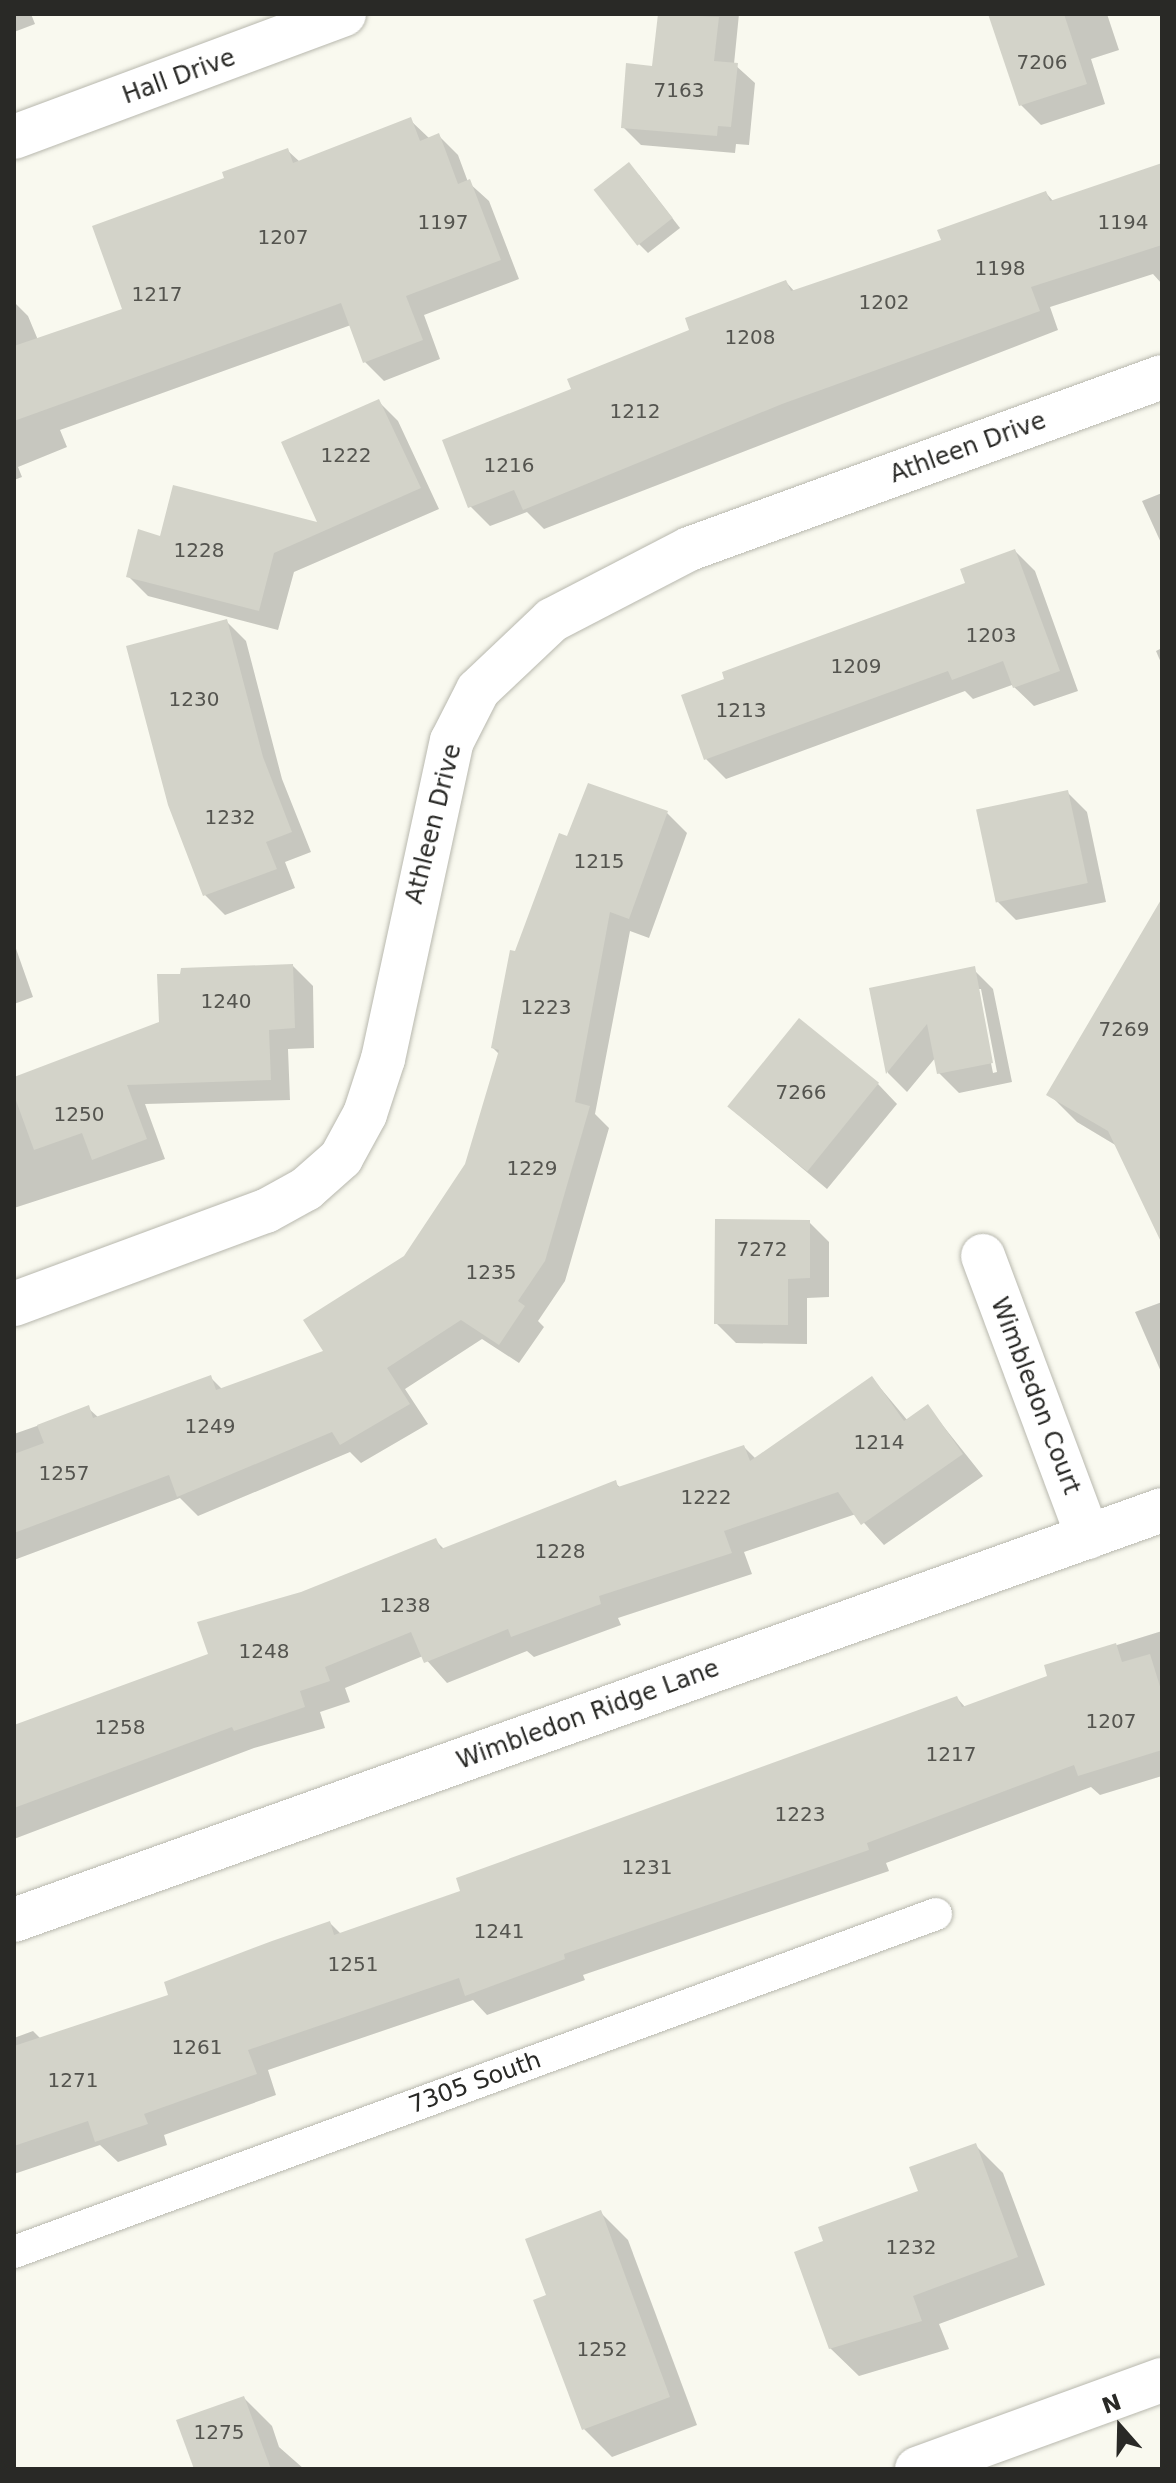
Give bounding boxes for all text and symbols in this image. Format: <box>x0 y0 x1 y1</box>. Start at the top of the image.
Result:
street label: Hall Drive <box>119 43 239 111</box>
house number: 7206 <box>1017 50 1067 74</box>
house number: 7163 <box>654 78 704 102</box>
house number: 1197 <box>418 210 468 234</box>
house number: 1194 <box>1098 210 1148 234</box>
house number: 1207 <box>258 225 308 249</box>
house number: 1198 <box>975 256 1025 280</box>
house number: 1217 <box>132 282 182 306</box>
house number: 1202 <box>859 290 909 314</box>
house number: 1208 <box>725 325 775 349</box>
house number: 1212 <box>610 399 660 423</box>
street label: Athleen Drive <box>886 406 1050 490</box>
house number: 1222 <box>321 443 371 467</box>
house number: 1216 <box>484 453 534 477</box>
house number: 1228 <box>174 538 224 562</box>
house number: 1203 <box>966 623 1016 647</box>
house number: 1209 <box>831 654 881 678</box>
house number: 1230 <box>169 687 219 711</box>
house number: 1213 <box>716 698 766 722</box>
street label: Athleen Drive <box>400 741 468 907</box>
house number: 1232 <box>205 805 255 829</box>
house number: 1215 <box>574 849 624 873</box>
house number: 1240 <box>201 989 251 1013</box>
house number: 1223 <box>521 995 571 1019</box>
house number: 7269 <box>1099 1017 1149 1041</box>
house number: 7266 <box>776 1080 826 1104</box>
house number: 1250 <box>54 1102 104 1126</box>
house number: 1229 <box>507 1156 557 1180</box>
house number: 7272 <box>737 1237 787 1261</box>
house number: 1235 <box>466 1260 516 1284</box>
street label: Wimbledon Court <box>984 1293 1086 1499</box>
house number: 1249 <box>185 1414 235 1438</box>
house number: 1214 <box>854 1430 904 1454</box>
house number: 1257 <box>39 1461 89 1485</box>
house number: 1222 <box>681 1485 731 1509</box>
house number: 1228 <box>535 1539 585 1563</box>
house number: 1238 <box>380 1593 430 1617</box>
house number: 1248 <box>239 1639 289 1663</box>
street label: Wimbledon Ridge Lane <box>453 1654 723 1776</box>
house number: 1207 <box>1086 1709 1136 1733</box>
house number: 1258 <box>95 1715 145 1739</box>
house number: 1217 <box>926 1742 976 1766</box>
house number: 1223 <box>775 1802 825 1826</box>
house number: 1231 <box>622 1855 672 1879</box>
house number: 1241 <box>474 1919 524 1943</box>
house number: 1251 <box>328 1952 378 1976</box>
house number: 1261 <box>172 2035 222 2059</box>
street label: 7305 South <box>405 2046 545 2120</box>
house number: 1271 <box>48 2068 98 2092</box>
house number: 1232 <box>886 2235 936 2259</box>
house number: 1252 <box>577 2337 627 2361</box>
north arrow <box>1080 2387 1160 2467</box>
text: N <box>1099 2389 1125 2419</box>
house number: 1275 <box>194 2420 244 2444</box>

